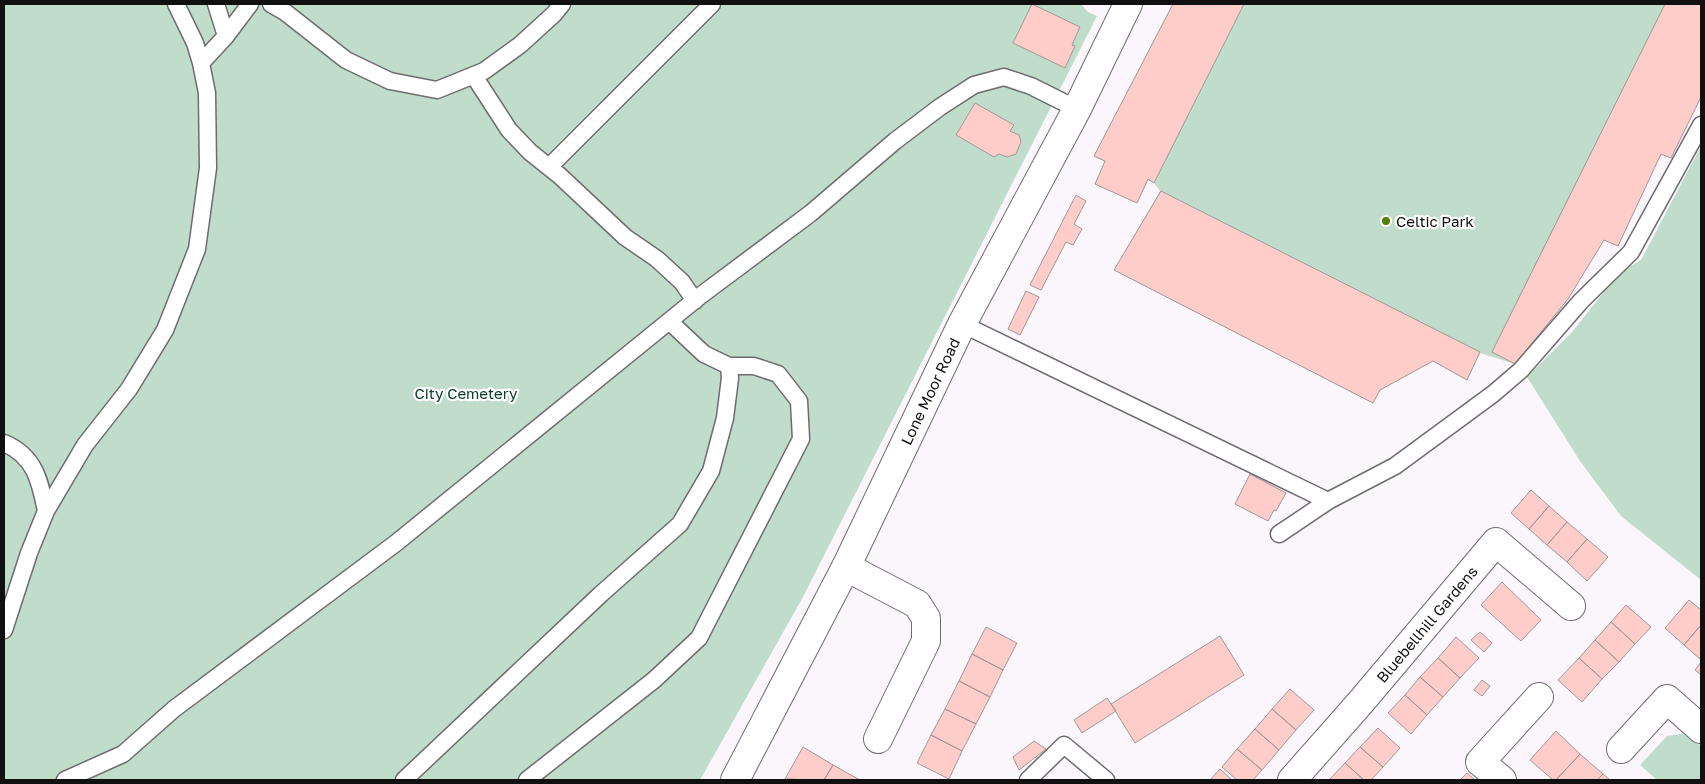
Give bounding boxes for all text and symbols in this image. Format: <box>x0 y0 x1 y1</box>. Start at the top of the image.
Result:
place label: Celtic Park <box>1396 212 1474 230</box>
marker: Celtic Park <box>1380 215 1392 227</box>
street label: Lone Moor Road <box>897 335 963 448</box>
park label: City Cemetery <box>415 384 518 402</box>
street label: Bluebellhill Gardens <box>1372 562 1481 686</box>

